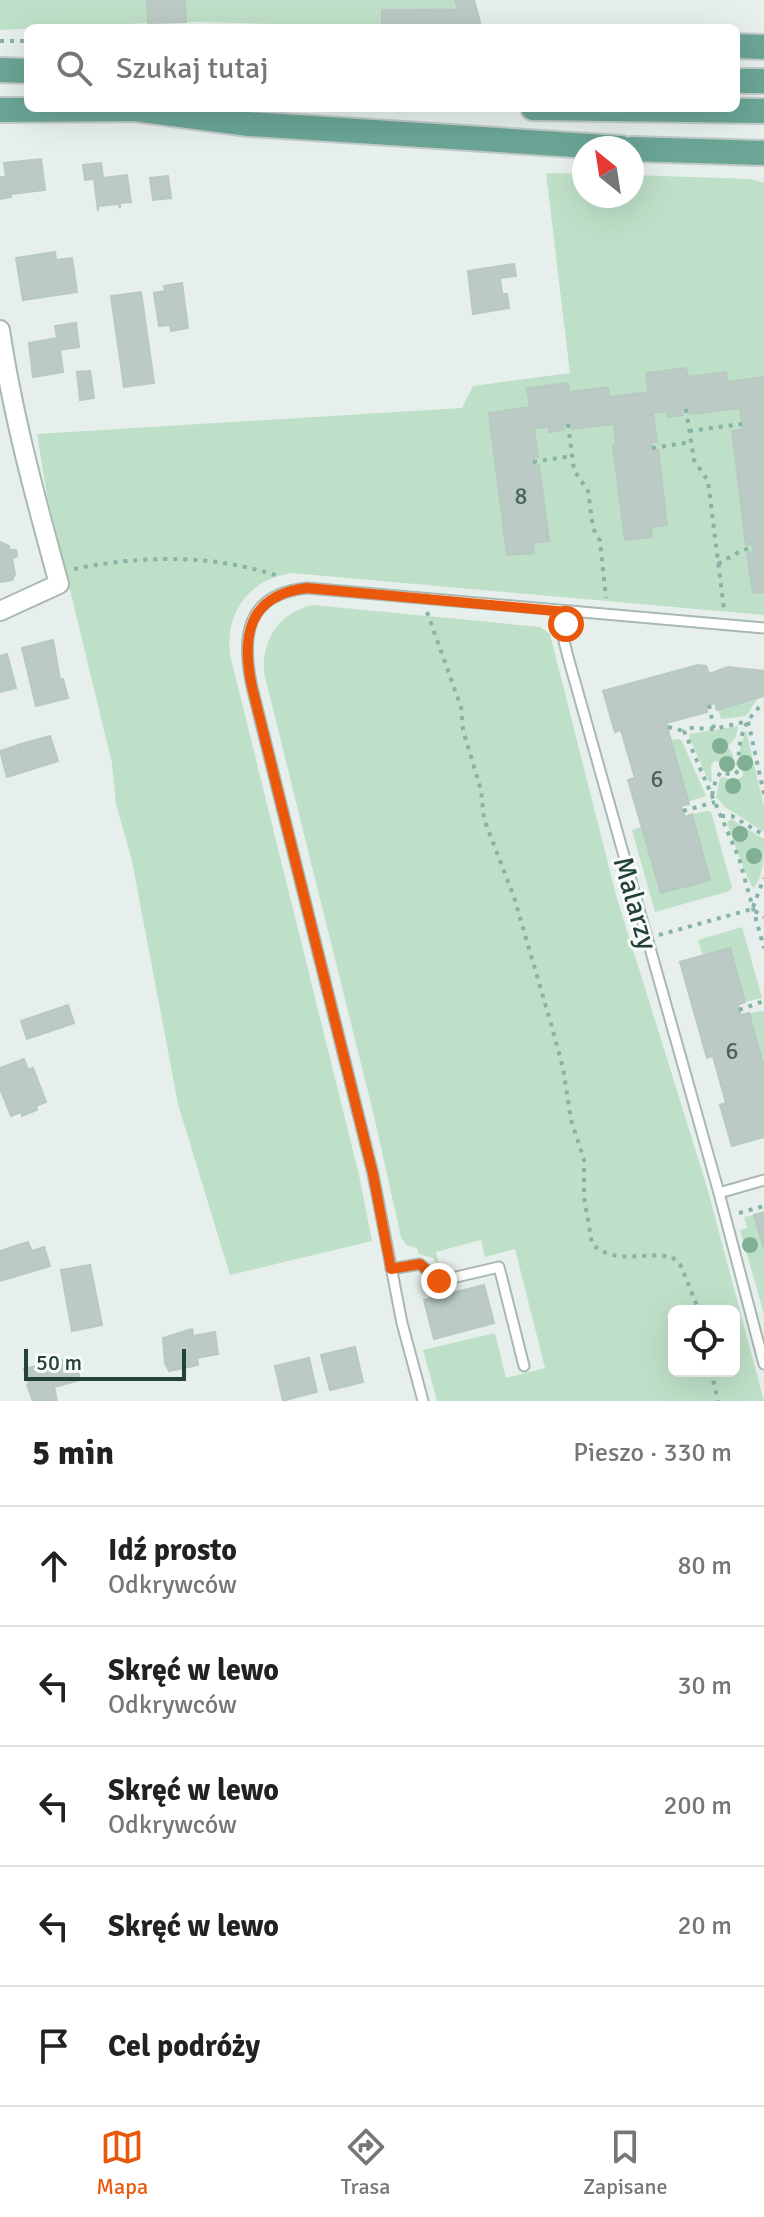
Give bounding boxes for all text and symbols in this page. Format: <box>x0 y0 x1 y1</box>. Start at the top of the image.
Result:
search box <box>24 24 740 112</box>
icon: search <box>52 46 96 90</box>
text: Szukaj tutaj <box>116 50 269 87</box>
north arrow <box>572 136 644 208</box>
house number: 8 <box>515 481 527 511</box>
route start <box>548 606 584 642</box>
house number: 6 <box>651 764 663 794</box>
street label: Malarzy <box>606 853 665 954</box>
house number: 6 <box>726 1036 738 1066</box>
route end <box>421 1263 457 1299</box>
map controls <box>668 1305 740 1377</box>
button: locate <box>668 1305 740 1377</box>
scale bar <box>24 1345 186 1381</box>
text: 50 m <box>36 1349 82 1376</box>
text: 5 min <box>32 1432 114 1474</box>
text: Pieszo · 330 m <box>573 1437 732 1469</box>
text: Idź prosto <box>108 1532 237 1569</box>
icon: ahead <box>32 1544 76 1588</box>
text: 80 m <box>677 1550 732 1582</box>
text: Odkrywców <box>108 1569 237 1601</box>
text: Skręć w lewo <box>108 1652 279 1689</box>
icon: left <box>32 1664 76 1708</box>
text: 30 m <box>677 1670 732 1702</box>
text: Odkrywców <box>108 1689 237 1721</box>
text: Skręć w lewo <box>108 1772 279 1809</box>
icon: left <box>32 1784 76 1828</box>
text: 200 m <box>663 1790 732 1822</box>
text: Odkrywców <box>108 1809 237 1841</box>
icon: left <box>32 1904 76 1948</box>
text: Skręć w lewo <box>108 1908 279 1945</box>
text: 20 m <box>677 1910 732 1942</box>
icon: arrive <box>32 2024 76 2068</box>
text: Cel podróży <box>108 2028 260 2065</box>
tab: Mapa <box>96 2125 148 2200</box>
tab: Trasa <box>341 2125 390 2200</box>
tab: Zapisane <box>583 2125 668 2200</box>

